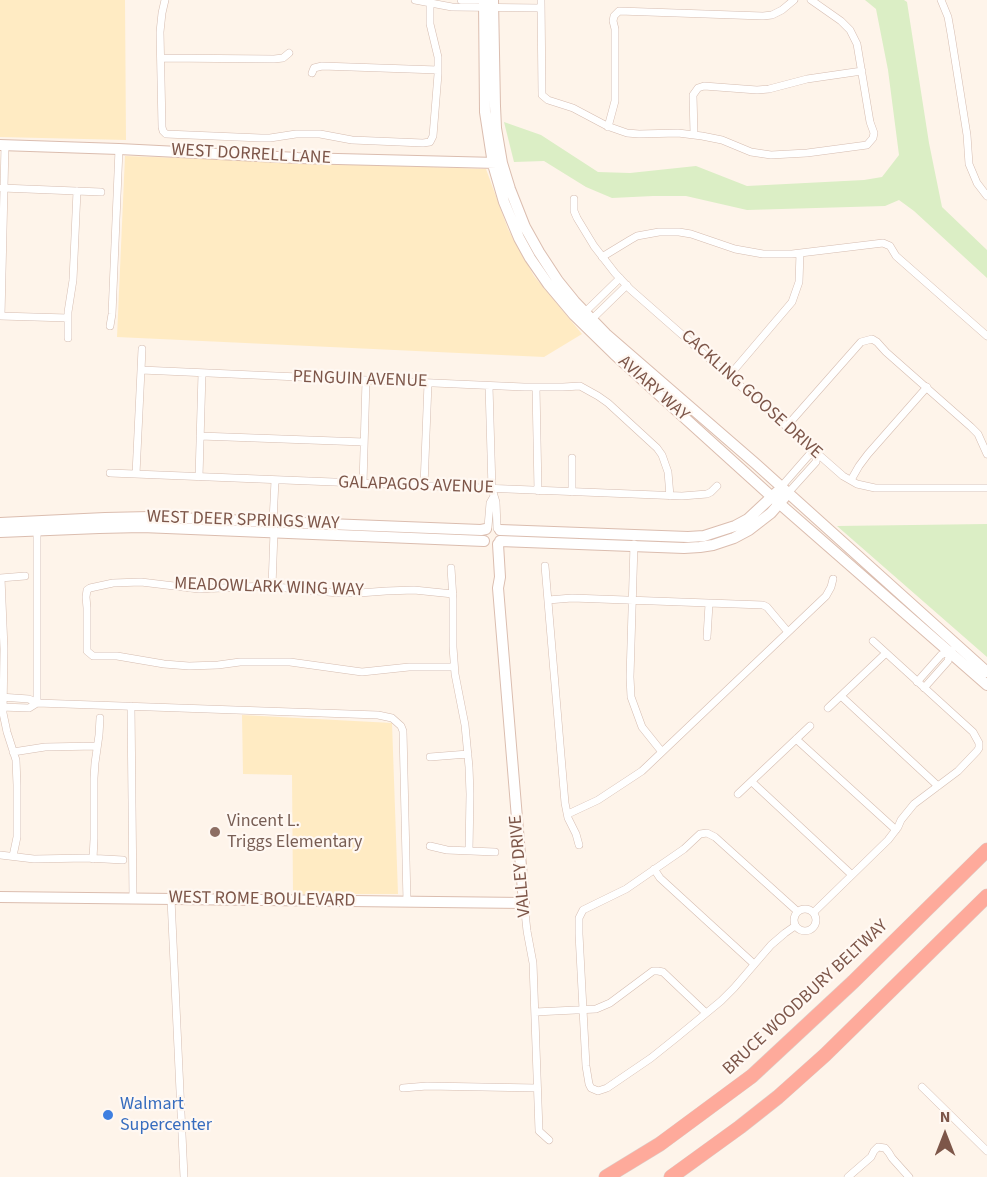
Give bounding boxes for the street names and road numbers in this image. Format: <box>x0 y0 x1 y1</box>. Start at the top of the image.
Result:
street label: WEST DORRELL LANE <box>171 140 331 170</box>
street label: CACKLING GOOSE DRIVE <box>676 326 826 464</box>
street label: AVIARY WAY <box>613 352 693 426</box>
street label: PENGUIN AVENUE <box>292 367 428 393</box>
street label: GALAPAGOS AVENUE <box>338 472 494 500</box>
street label: WEST DEER SPRINGS WAY <box>146 507 340 535</box>
street label: MEADOWLARK WING WAY <box>174 574 364 602</box>
street label: VALLEY DRIVE <box>506 814 536 918</box>
street label: WEST ROME BOULEVARD <box>168 888 356 912</box>
street label: BRUCE WOODBURY BELTWAY <box>719 916 893 1080</box>

